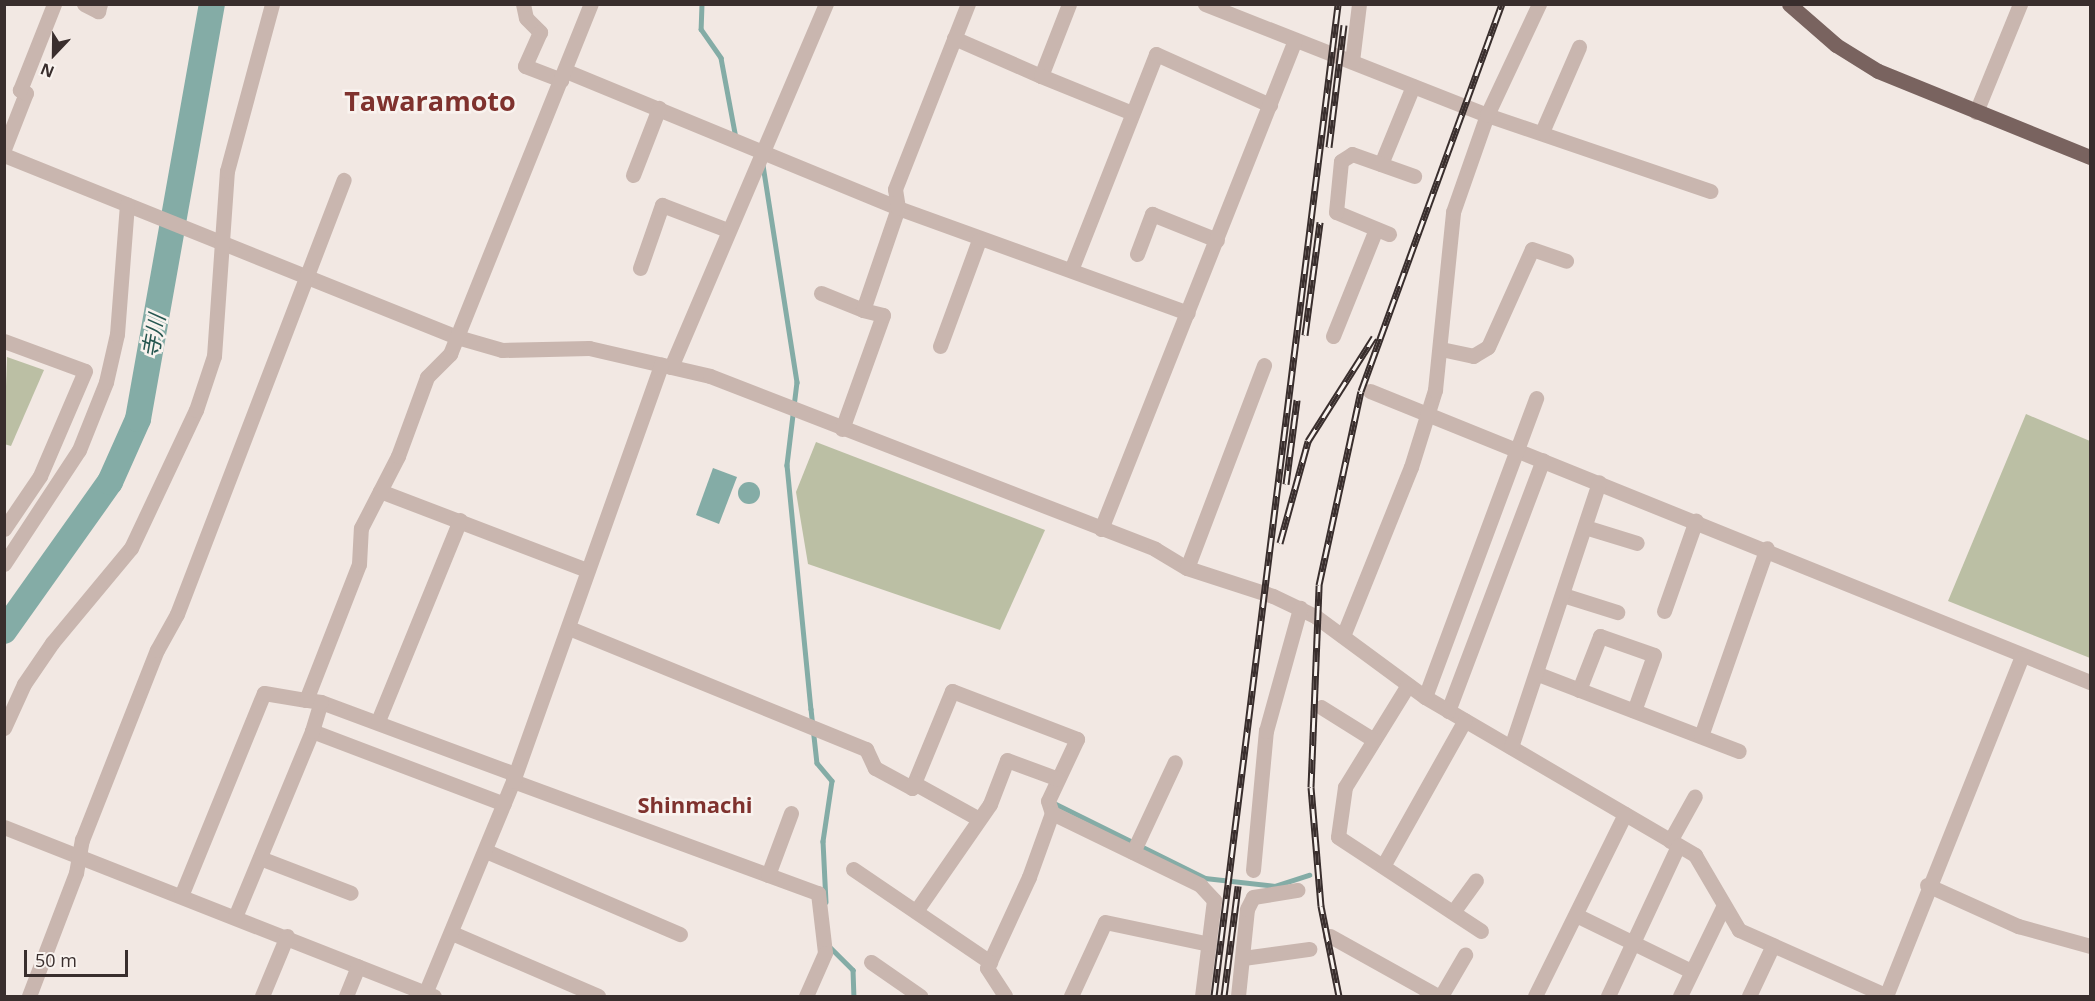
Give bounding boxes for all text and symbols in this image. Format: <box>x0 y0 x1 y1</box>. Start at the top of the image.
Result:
north arrow <box>24 24 84 84</box>
text: N <box>37 58 57 83</box>
district label: Tawaramoto <box>344 85 516 117</box>
water label: 寺川 <box>136 312 170 360</box>
district label: Shinmachi <box>637 792 753 818</box>
scale bar <box>27 938 130 976</box>
text: 50 m <box>35 948 77 972</box>

